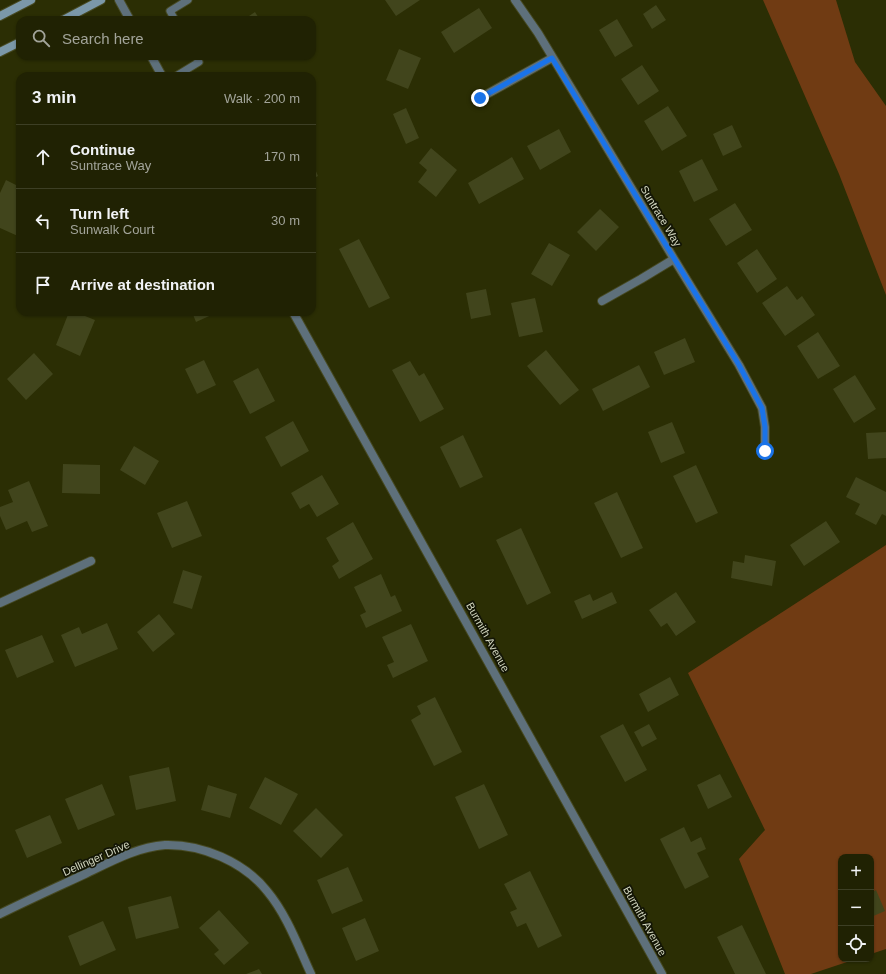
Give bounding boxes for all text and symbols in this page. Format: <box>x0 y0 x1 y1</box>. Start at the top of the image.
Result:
search box <box>16 16 316 60</box>
icon: search <box>30 27 52 49</box>
text: Search here <box>62 30 144 47</box>
text: 3 min <box>32 88 76 107</box>
route end <box>471 89 489 107</box>
text: Walk · 200 m <box>224 91 300 106</box>
text: Continue <box>70 141 135 158</box>
icon: ahead <box>32 146 54 168</box>
text: 170 m <box>264 149 300 164</box>
text: Suntrace Way <box>70 158 151 173</box>
street label: Suntrace Way <box>638 183 684 249</box>
text: Turn left <box>70 205 129 222</box>
icon: left <box>32 210 54 232</box>
text: 30 m <box>271 213 300 228</box>
text: Sunwalk Court <box>70 222 155 237</box>
icon: arrive <box>32 274 54 296</box>
text: Arrive at destination <box>70 276 215 293</box>
route start <box>756 442 774 460</box>
street label: Burmith Avenue <box>464 600 512 674</box>
street label: Dellinger Drive <box>61 838 131 878</box>
map controls <box>838 854 874 962</box>
button: + <box>838 854 874 890</box>
street label: Burmith Avenue <box>621 884 669 958</box>
button: − <box>838 890 874 926</box>
button: locate <box>838 926 874 962</box>

